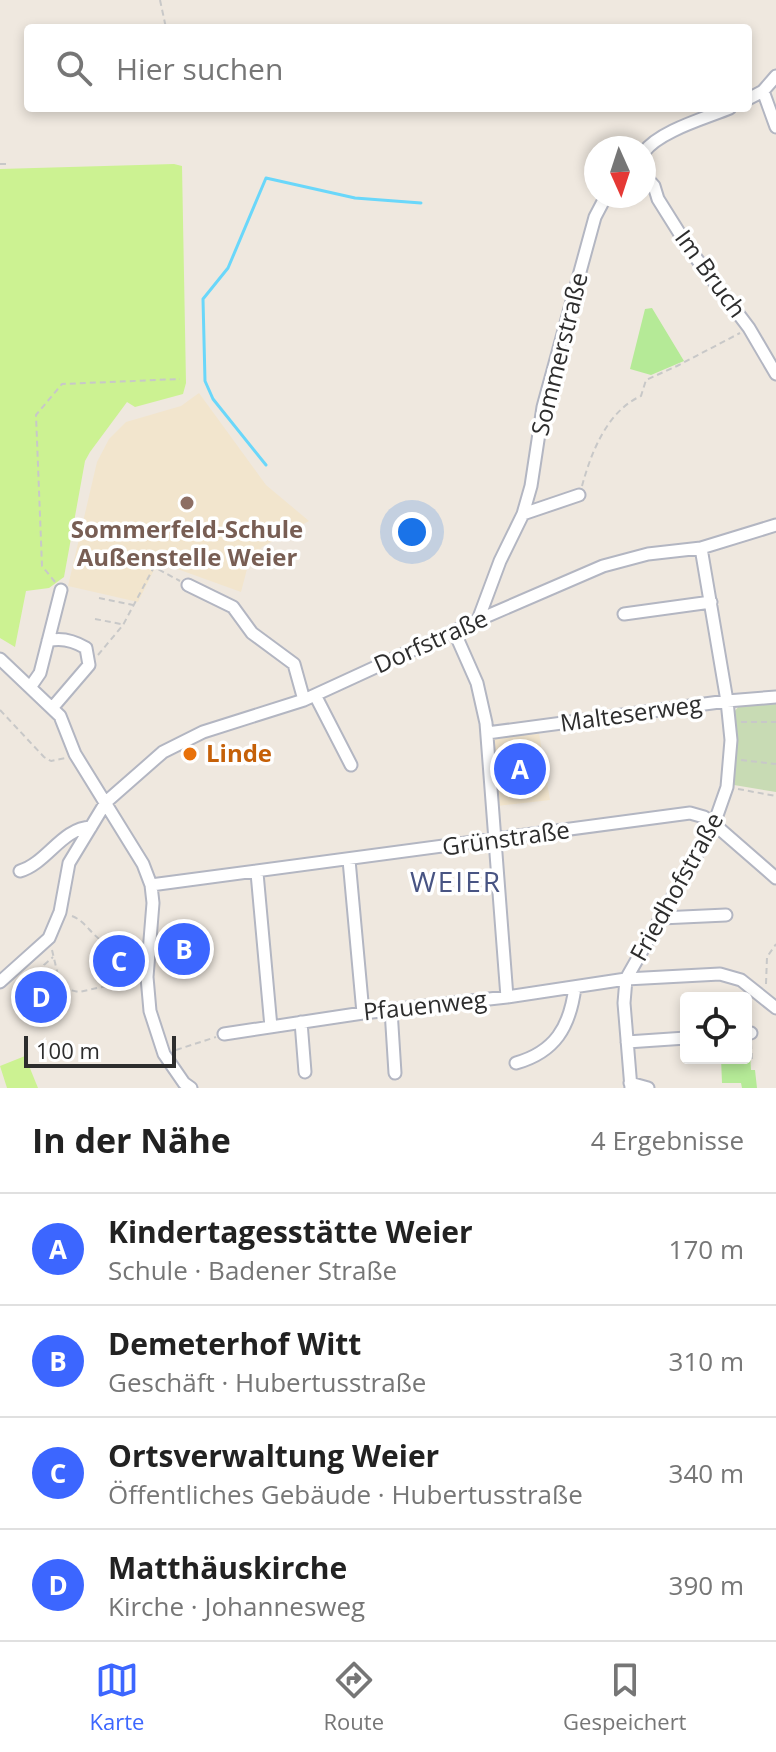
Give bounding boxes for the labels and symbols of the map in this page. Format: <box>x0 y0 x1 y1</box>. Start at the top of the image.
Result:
north arrow <box>584 136 656 208</box>
street label: Im Bruch <box>668 222 754 324</box>
street label: Sommerstraße <box>522 269 595 439</box>
marker: Sommerfeld-Schule Außenstelle Weier <box>178 494 196 512</box>
place label: Sommerfeld-Schule Außenstelle Weier <box>71 512 303 573</box>
your location <box>392 512 432 552</box>
street label: Dorfstraße <box>368 601 493 680</box>
street label: Malteserweg <box>558 686 704 739</box>
place label: Linde <box>206 736 272 769</box>
pin: A <box>494 739 546 799</box>
marker: Linde <box>181 745 199 763</box>
street label: Friedhofstraße <box>621 806 730 967</box>
street label: Grünstraße <box>440 812 572 863</box>
district label: WEIER <box>410 862 502 900</box>
pin: B <box>158 919 210 979</box>
pin: C <box>93 931 145 991</box>
pin: D <box>15 967 67 1027</box>
street label: Pfauenweg <box>362 982 488 1027</box>
scale bar <box>24 1032 176 1068</box>

